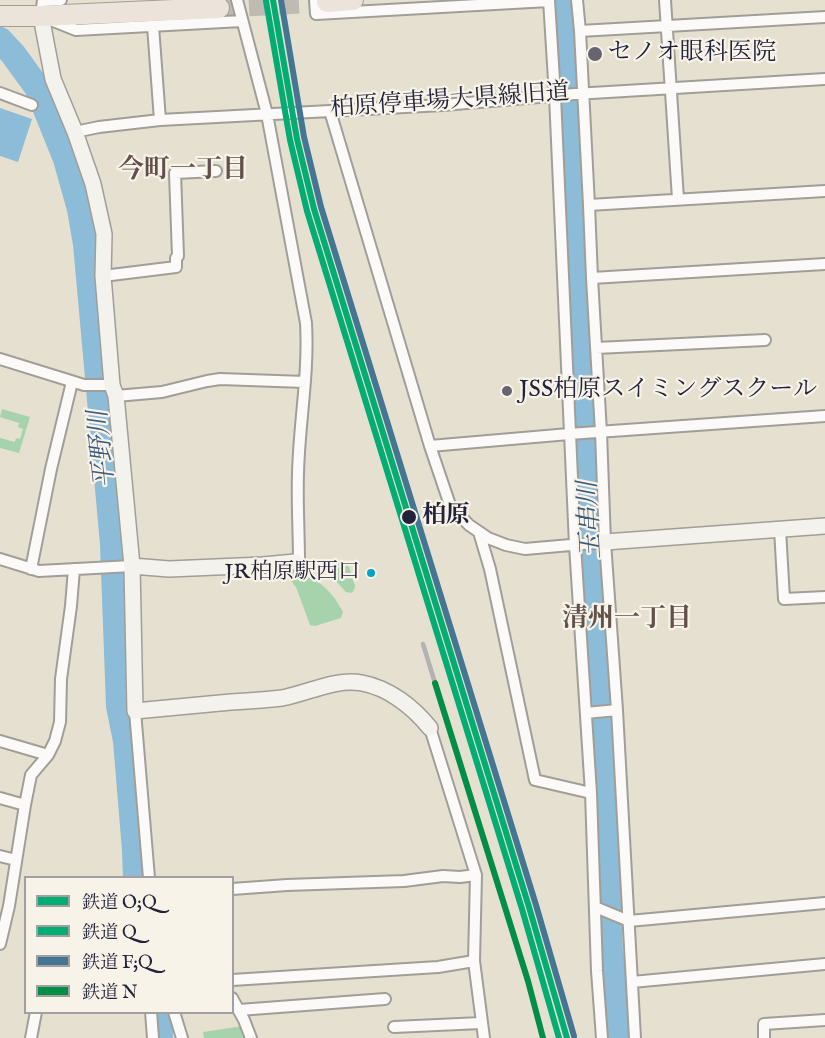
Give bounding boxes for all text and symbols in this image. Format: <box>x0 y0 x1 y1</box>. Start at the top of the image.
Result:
place label: セノオ眼科医院 <box>608 40 776 68</box>
marker: セノオ眼科医院 <box>586 45 604 63</box>
street label: 柏原停車場大県線旧道 <box>329 79 571 125</box>
district label: 今町一丁目 <box>118 156 248 188</box>
place label: JSS柏原スイミングスクール <box>519 377 817 405</box>
marker: JSS柏原スイミングスクール <box>500 384 514 398</box>
water label: 平野川 <box>84 409 124 489</box>
water label: 玉串川 <box>574 480 610 560</box>
place label: 柏原 <box>422 503 470 531</box>
marker: 柏原 <box>400 508 418 526</box>
place label: JR柏原駅西口 <box>224 560 360 586</box>
marker: JR柏原駅西口 <box>365 567 377 579</box>
district label: 清州一丁目 <box>562 605 692 637</box>
legend <box>24 876 234 1014</box>
text: 鉄道 O;Q <box>82 892 157 915</box>
text: 鉄道 Q <box>82 922 137 945</box>
text: 鉄道 F;Q <box>82 952 153 975</box>
text: 鉄道 N <box>82 982 138 1005</box>

